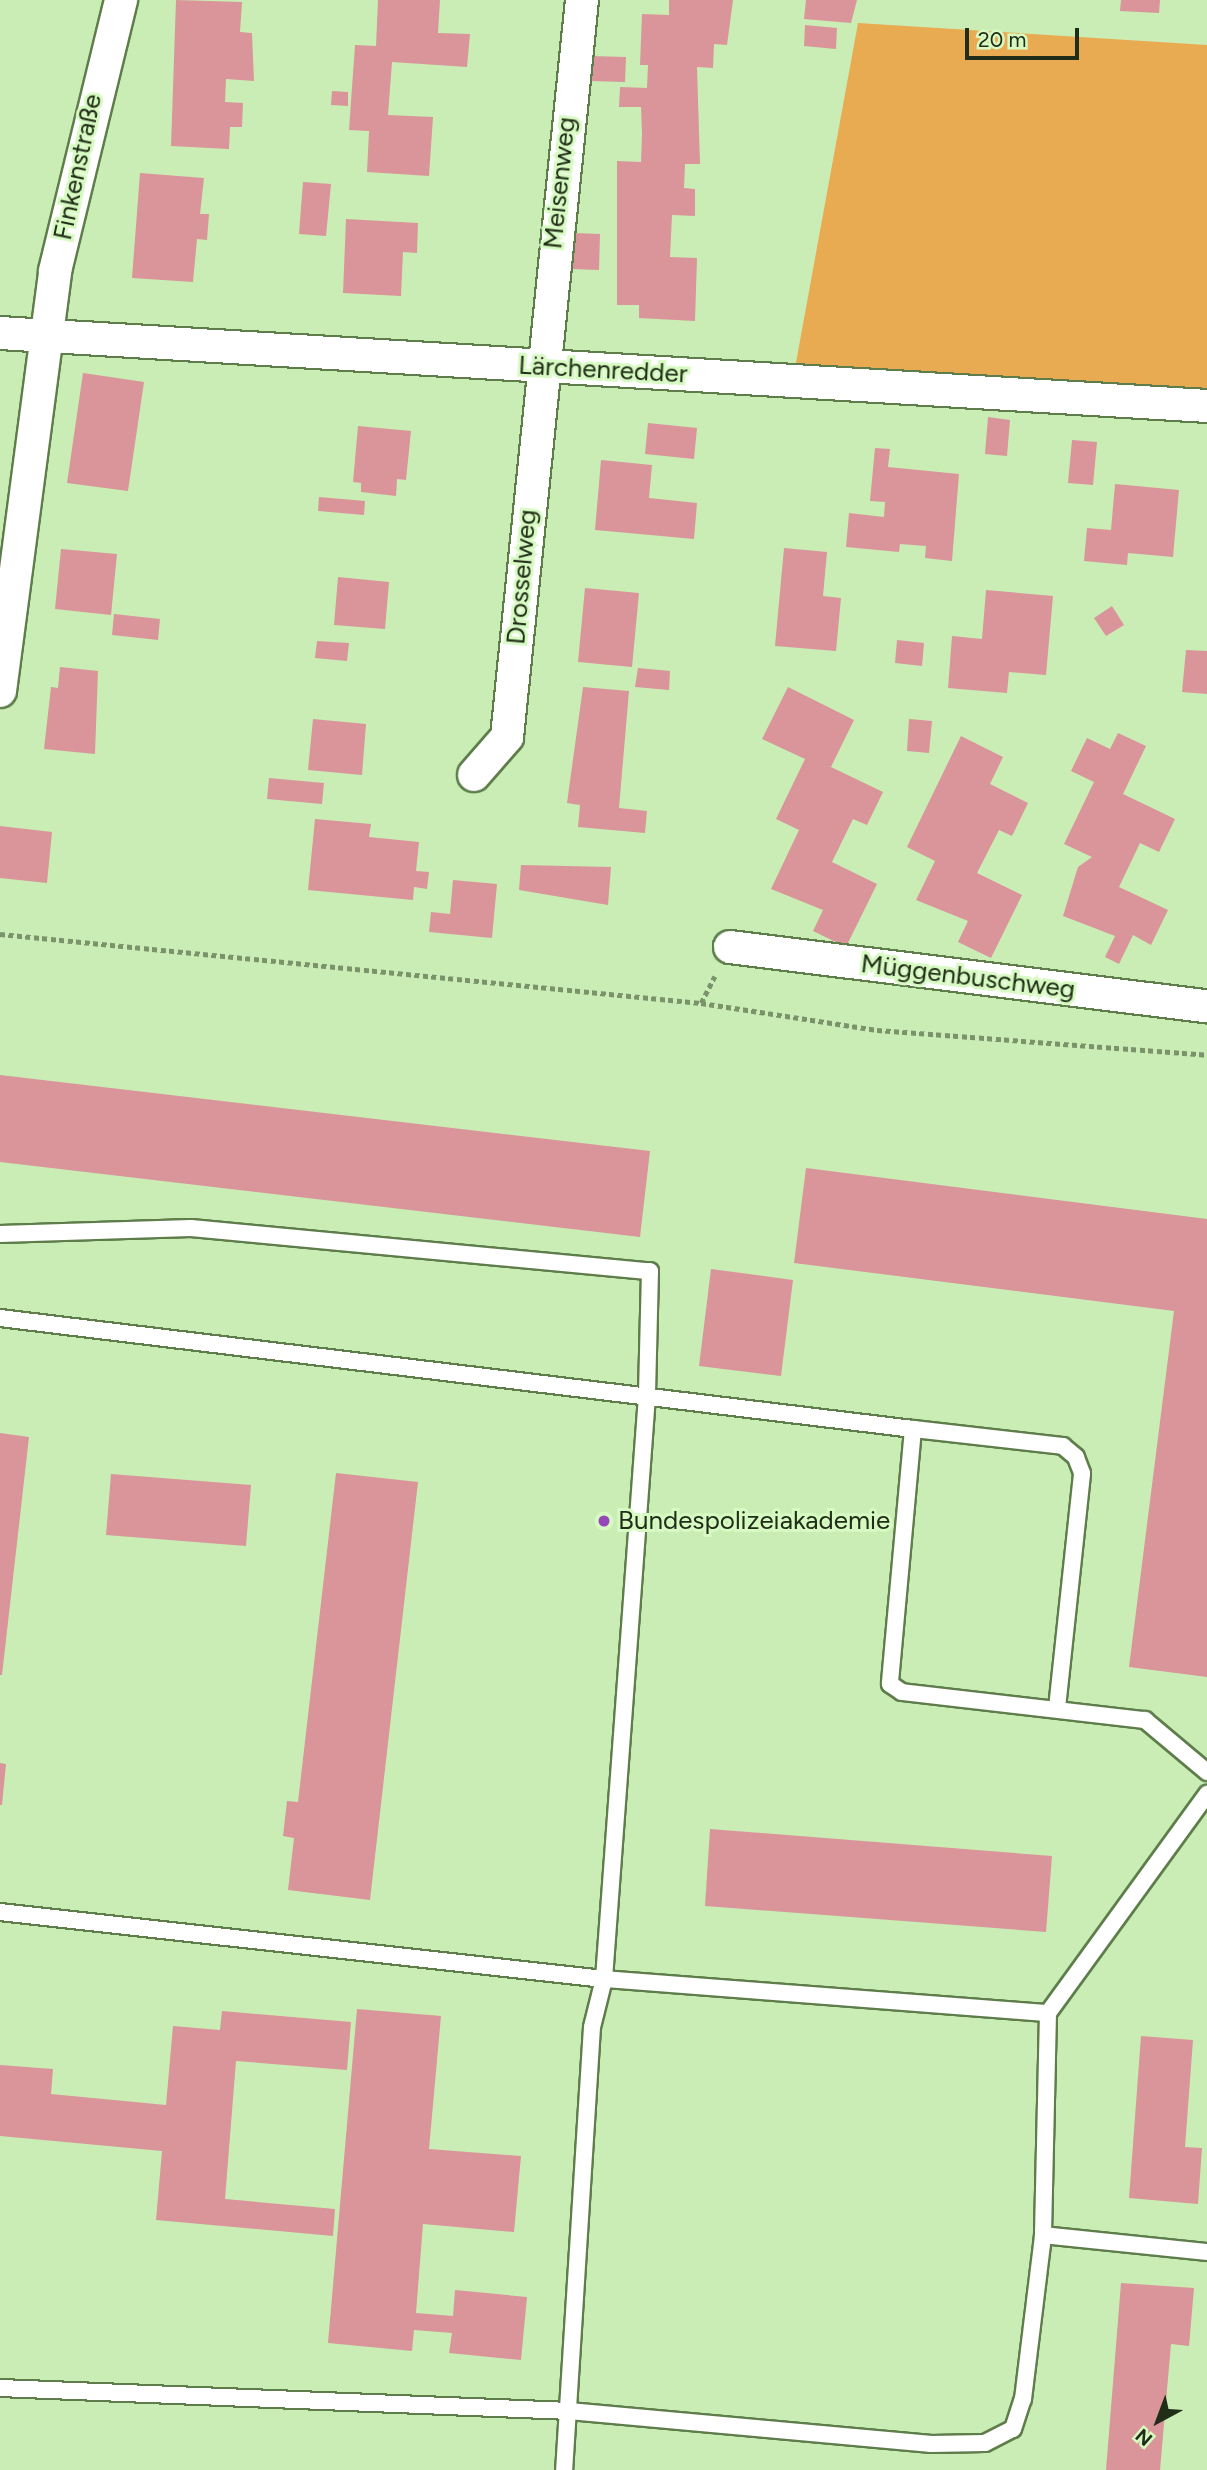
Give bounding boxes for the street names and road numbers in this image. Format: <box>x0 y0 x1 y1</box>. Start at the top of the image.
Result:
street label: Finkenstraße <box>47 91 109 243</box>
street label: Meisenweg <box>538 116 582 250</box>
street label: Lärchenredder <box>518 350 688 390</box>
street label: Drosselweg <box>501 508 543 646</box>
street label: Müggenbuschweg <box>859 948 1077 1006</box>

